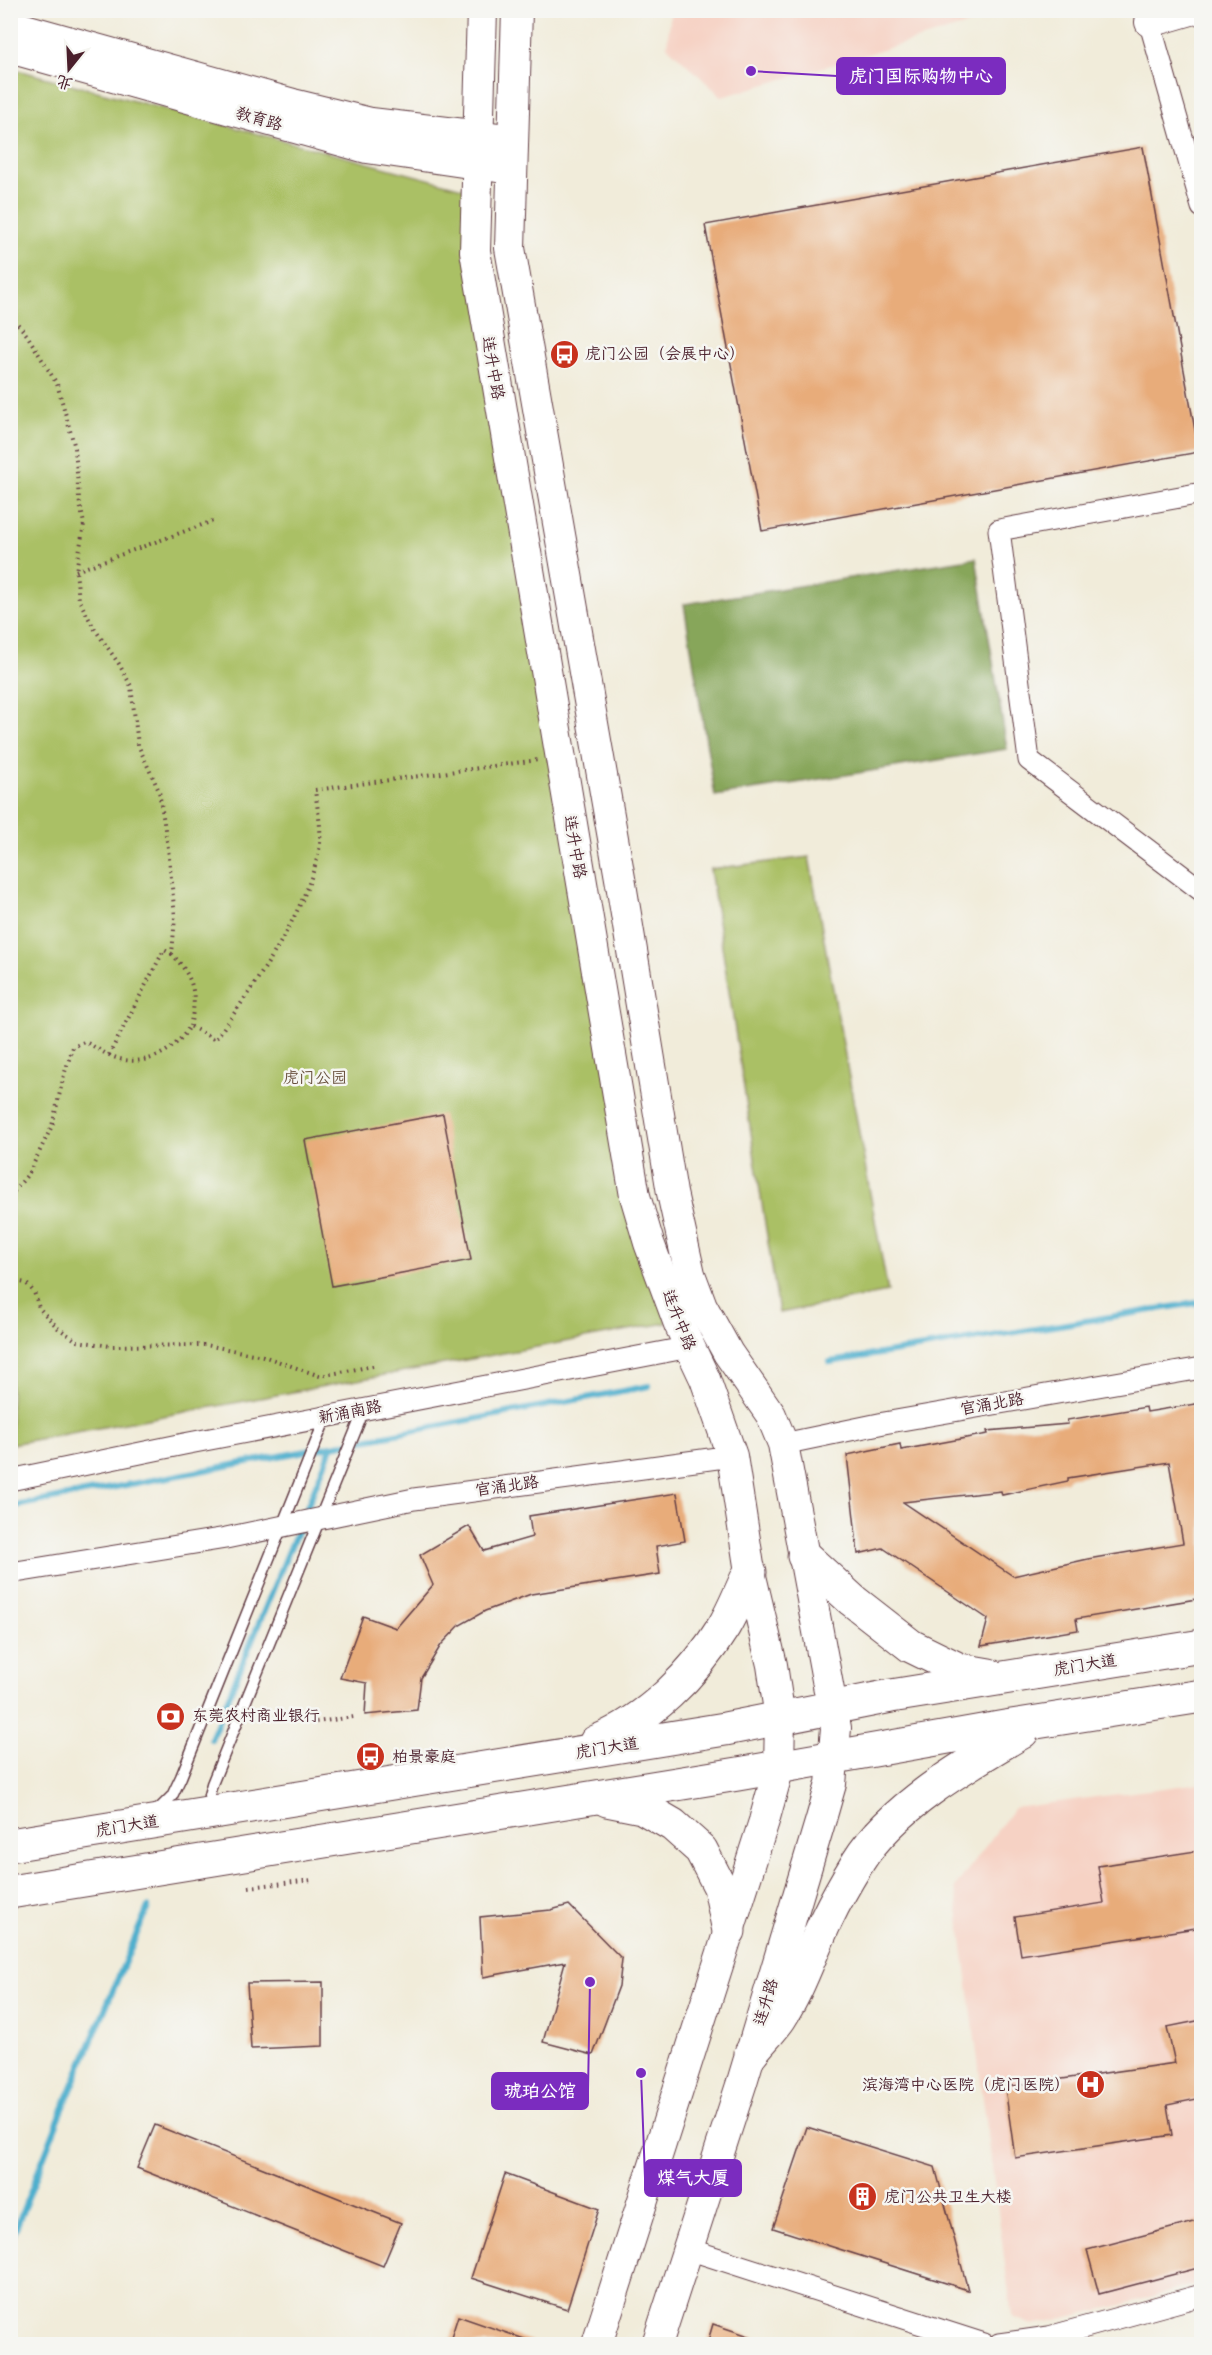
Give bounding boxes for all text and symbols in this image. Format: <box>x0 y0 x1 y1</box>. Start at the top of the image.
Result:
north arrow <box>39 39 99 99</box>
callout: 虎门国际购物中心 <box>837 58 1005 94</box>
text: 虎门国际购物中心 <box>849 66 993 87</box>
text: 北 <box>54 71 75 93</box>
street label: 教育路 <box>233 104 285 134</box>
street label: 连升中路 <box>479 335 507 401</box>
bus stop icon: 虎门公园（会展中心） <box>548 338 580 370</box>
place label: 虎门公园（会展中心） <box>585 345 745 363</box>
street label: 连升中路 <box>561 814 589 880</box>
park label: 虎门公园 <box>283 1069 347 1087</box>
street label: 连升中路 <box>659 1287 699 1353</box>
street label: 官涌北路 <box>959 1390 1025 1418</box>
street label: 新涌南路 <box>317 1397 383 1427</box>
street label: 官涌北路 <box>474 1473 540 1499</box>
street label: 虎门大道 <box>1052 1651 1118 1679</box>
bank icon: 东莞农村商业银行 <box>155 1700 187 1732</box>
place label: 东莞农村商业银行 <box>192 1707 320 1725</box>
street label: 虎门大道 <box>574 1734 640 1762</box>
bus stop icon: 柏景豪庭 <box>355 1741 387 1773</box>
place label: 柏景豪庭 <box>392 1748 456 1766</box>
street label: 虎门大道 <box>94 1812 160 1840</box>
street label: 连升路 <box>750 1976 782 2028</box>
hospital icon: 滨海湾中心医院（虎门医院） <box>1075 2069 1107 2101</box>
callout: 琥珀公馆 <box>492 2073 588 2109</box>
place label: 滨海湾中心医院（虎门医院） <box>862 2076 1070 2094</box>
text: 琥珀公馆 <box>504 2081 576 2102</box>
callout: 煤气大厦 <box>645 2160 741 2196</box>
text: 煤气大厦 <box>657 2168 729 2189</box>
building icon: 虎门公共卫生大楼 <box>847 2181 879 2213</box>
place label: 虎门公共卫生大楼 <box>884 2188 1012 2206</box>

